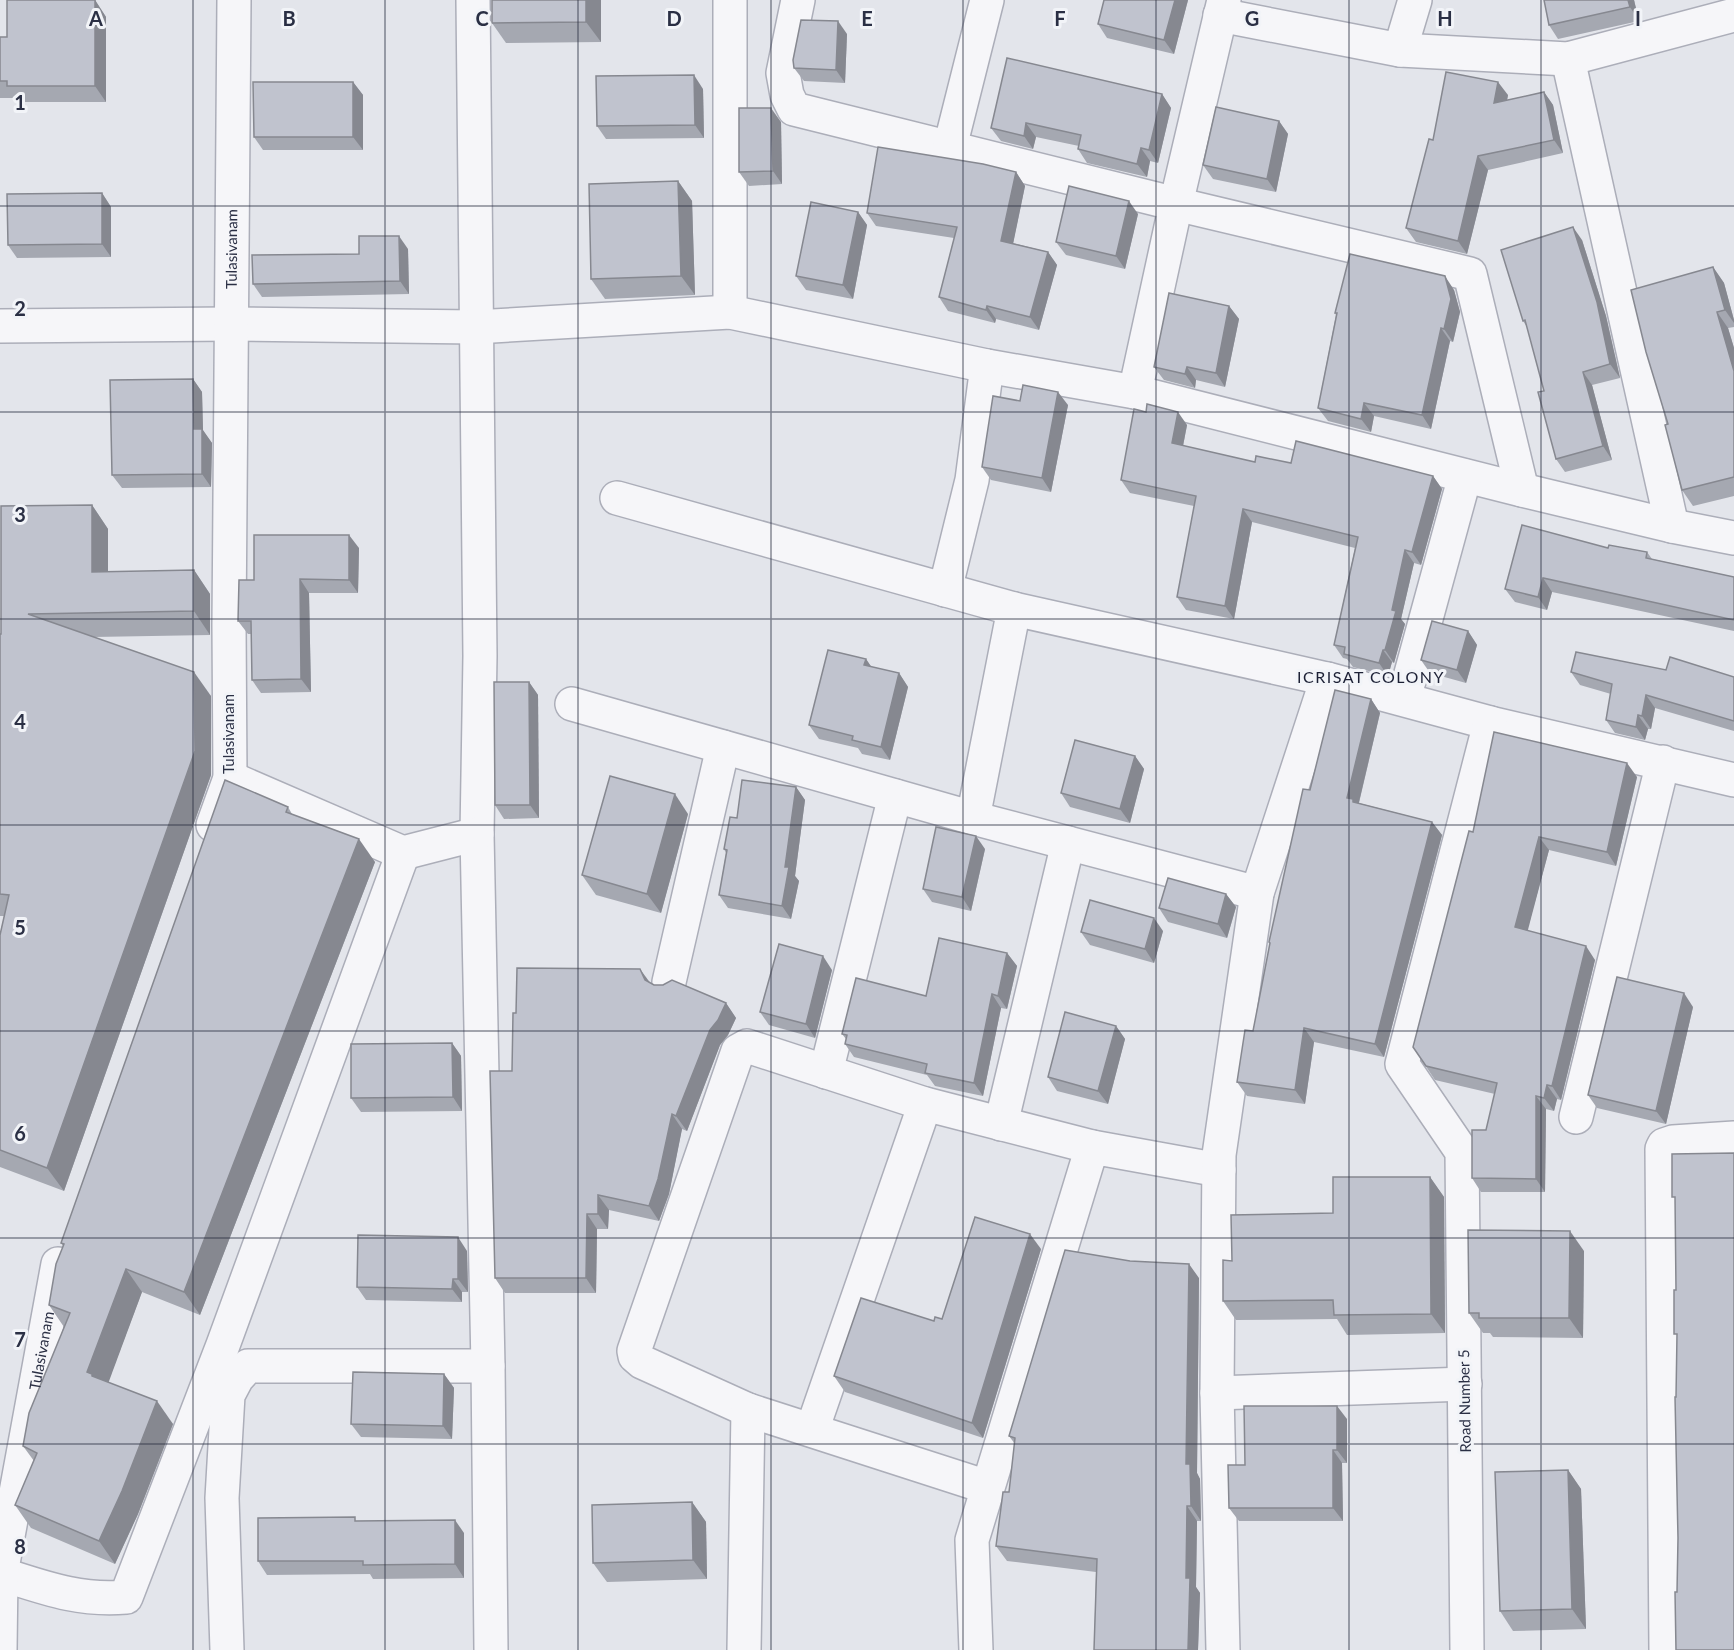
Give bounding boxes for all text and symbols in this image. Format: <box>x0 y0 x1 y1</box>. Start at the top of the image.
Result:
text: A <box>88 6 103 30</box>
text: B <box>282 6 296 30</box>
text: C <box>475 6 489 30</box>
text: D <box>666 6 682 30</box>
text: E <box>861 6 873 30</box>
text: F <box>1054 6 1066 30</box>
text: G <box>1245 6 1259 30</box>
text: H <box>1437 6 1453 30</box>
text: I <box>1635 6 1641 30</box>
text: 1 <box>14 90 26 114</box>
street label: Tulasivanam <box>222 209 240 289</box>
text: 2 <box>14 296 26 320</box>
text: 3 <box>14 502 26 526</box>
district label: ICRISAT COLONY <box>1297 667 1445 686</box>
street label: Tulasivanam <box>219 694 237 774</box>
text: 4 <box>14 709 26 733</box>
text: 5 <box>14 915 26 939</box>
text: 6 <box>14 1121 26 1145</box>
street label: Tulasivanam <box>25 1310 57 1392</box>
text: 7 <box>14 1327 26 1351</box>
street label: Road Number 5 <box>1454 1349 1474 1453</box>
text: 8 <box>14 1534 26 1558</box>

